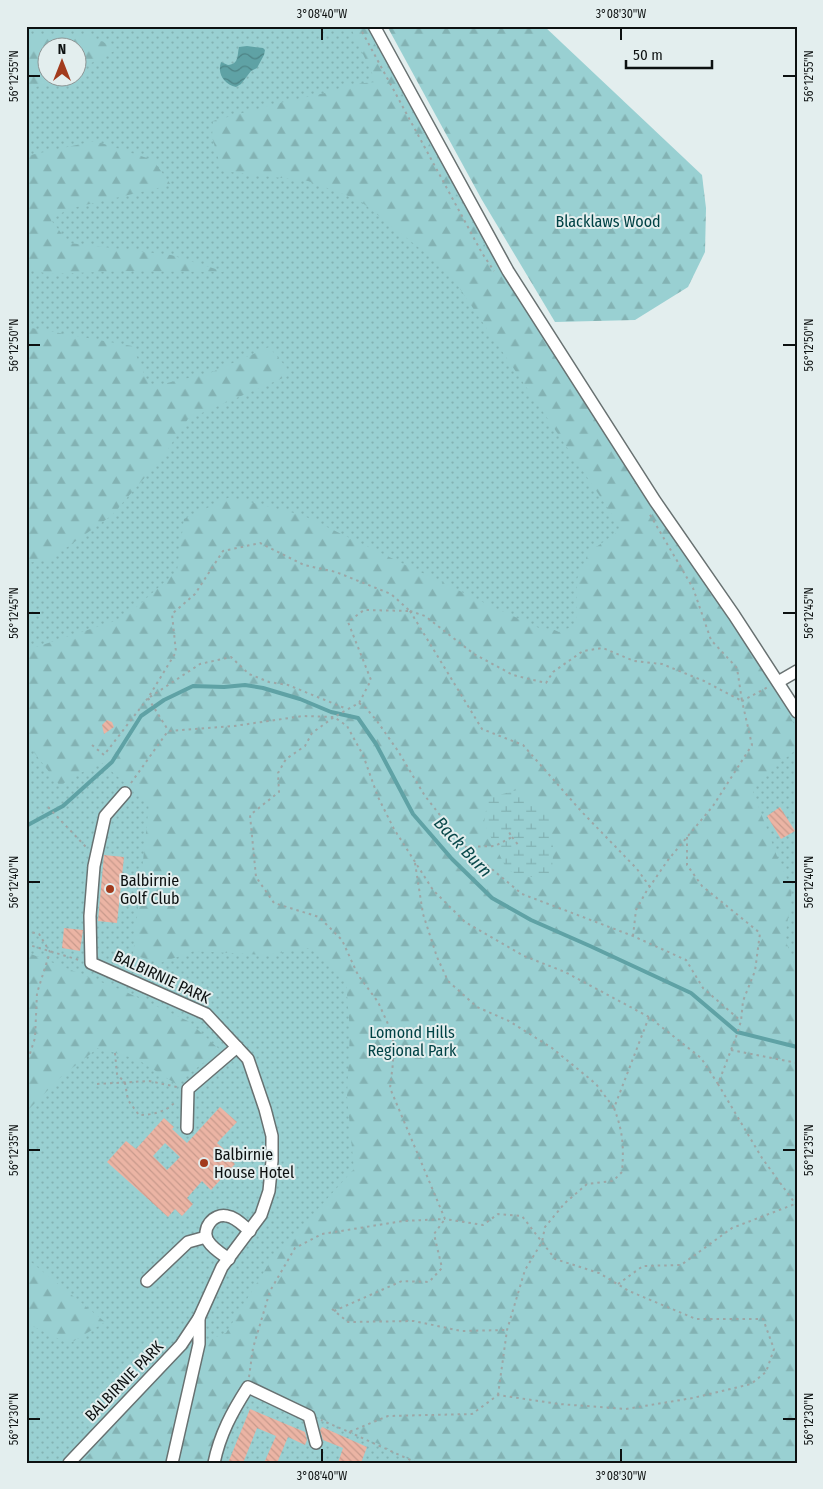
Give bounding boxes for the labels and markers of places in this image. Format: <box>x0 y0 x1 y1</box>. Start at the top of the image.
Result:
place label: Balbirnie Golf Club <box>120 871 180 908</box>
marker: Balbirnie Golf Club <box>104 883 116 895</box>
place label: Balbirnie House Hotel <box>214 1145 294 1182</box>
marker: Balbirnie House Hotel <box>198 1157 210 1169</box>

